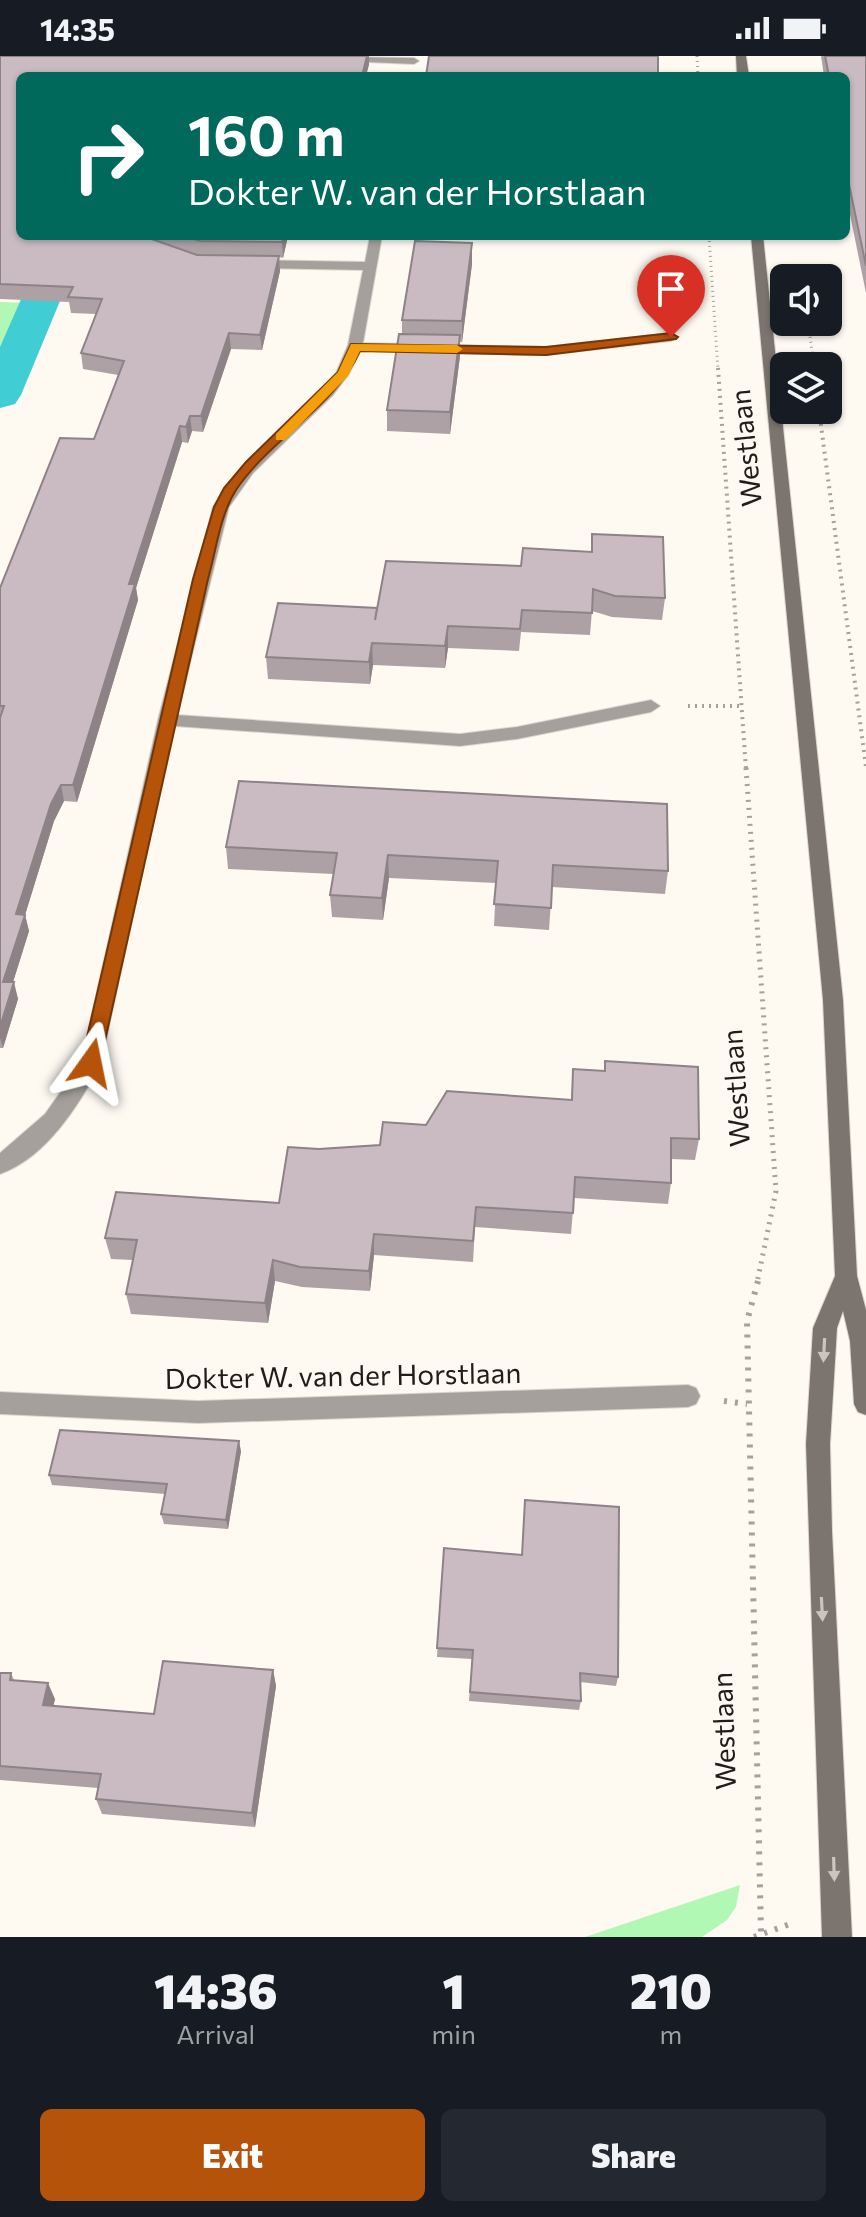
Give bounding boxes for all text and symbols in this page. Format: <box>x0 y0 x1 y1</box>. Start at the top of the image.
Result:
text: 14:35 <box>40 10 115 47</box>
text: 160 m <box>188 99 345 168</box>
icon: right <box>56 104 160 208</box>
text: Dokter W. van der Horstlaan <box>188 168 646 212</box>
pin <box>637 255 705 337</box>
map controls <box>770 264 842 424</box>
button: sound <box>770 264 842 336</box>
icon: arrive <box>649 267 693 311</box>
button: layers <box>770 352 842 424</box>
street label: Westlaan <box>722 388 768 509</box>
position arrow <box>49 1021 133 1105</box>
street label: Westlaan <box>714 1028 756 1148</box>
one-way arrow <box>817 1338 830 1363</box>
street label: Dokter W. van der Horstlaan <box>164 1355 522 1395</box>
one-way arrow <box>816 1597 829 1622</box>
street label: Westlaan <box>704 1671 742 1791</box>
one-way arrow <box>828 1857 841 1882</box>
text: 14:36 <box>154 1960 278 2019</box>
text: 1 <box>443 1960 465 2019</box>
text: 210 <box>630 1960 712 2019</box>
text: Arrival <box>176 2018 255 2049</box>
text: min <box>432 2018 476 2049</box>
text: m <box>660 2018 682 2049</box>
button: Exit <box>40 2109 425 2201</box>
button: Share <box>441 2109 826 2201</box>

